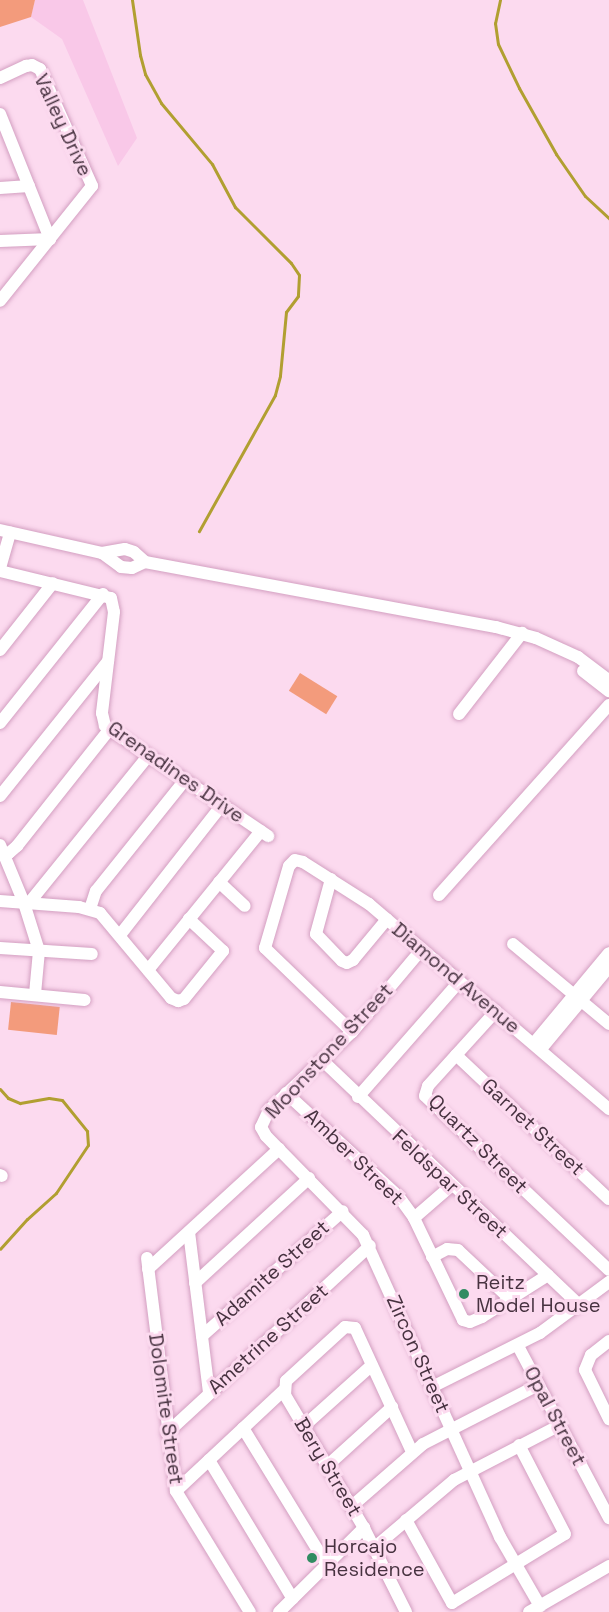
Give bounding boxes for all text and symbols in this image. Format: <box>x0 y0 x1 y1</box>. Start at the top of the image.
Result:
street label: Valley Drive <box>29 70 97 180</box>
street label: Grenadines Drive <box>103 716 249 828</box>
street label: Diamond Avenue <box>387 917 525 1039</box>
street label: Moonstone Street <box>260 978 398 1124</box>
street label: Garnet Street <box>477 1073 589 1181</box>
street label: Quartz Street <box>423 1089 533 1199</box>
street label: Amber Street <box>300 1104 408 1210</box>
street label: Feldspar Street <box>387 1124 513 1244</box>
street label: Adamite Street <box>210 1215 334 1331</box>
place label: Reitz Model House <box>476 1270 601 1317</box>
street label: Ametrine Street <box>203 1279 333 1399</box>
marker: Reitz Model House <box>457 1287 471 1301</box>
street label: Zircon Street <box>381 1291 455 1417</box>
street label: Dolomite Street <box>144 1332 188 1486</box>
street label: Opal Street <box>519 1362 591 1470</box>
street label: Bery Street <box>289 1413 367 1521</box>
place label: Horcajo Residence <box>324 1534 425 1581</box>
marker: Horcajo Residence <box>305 1551 319 1565</box>

